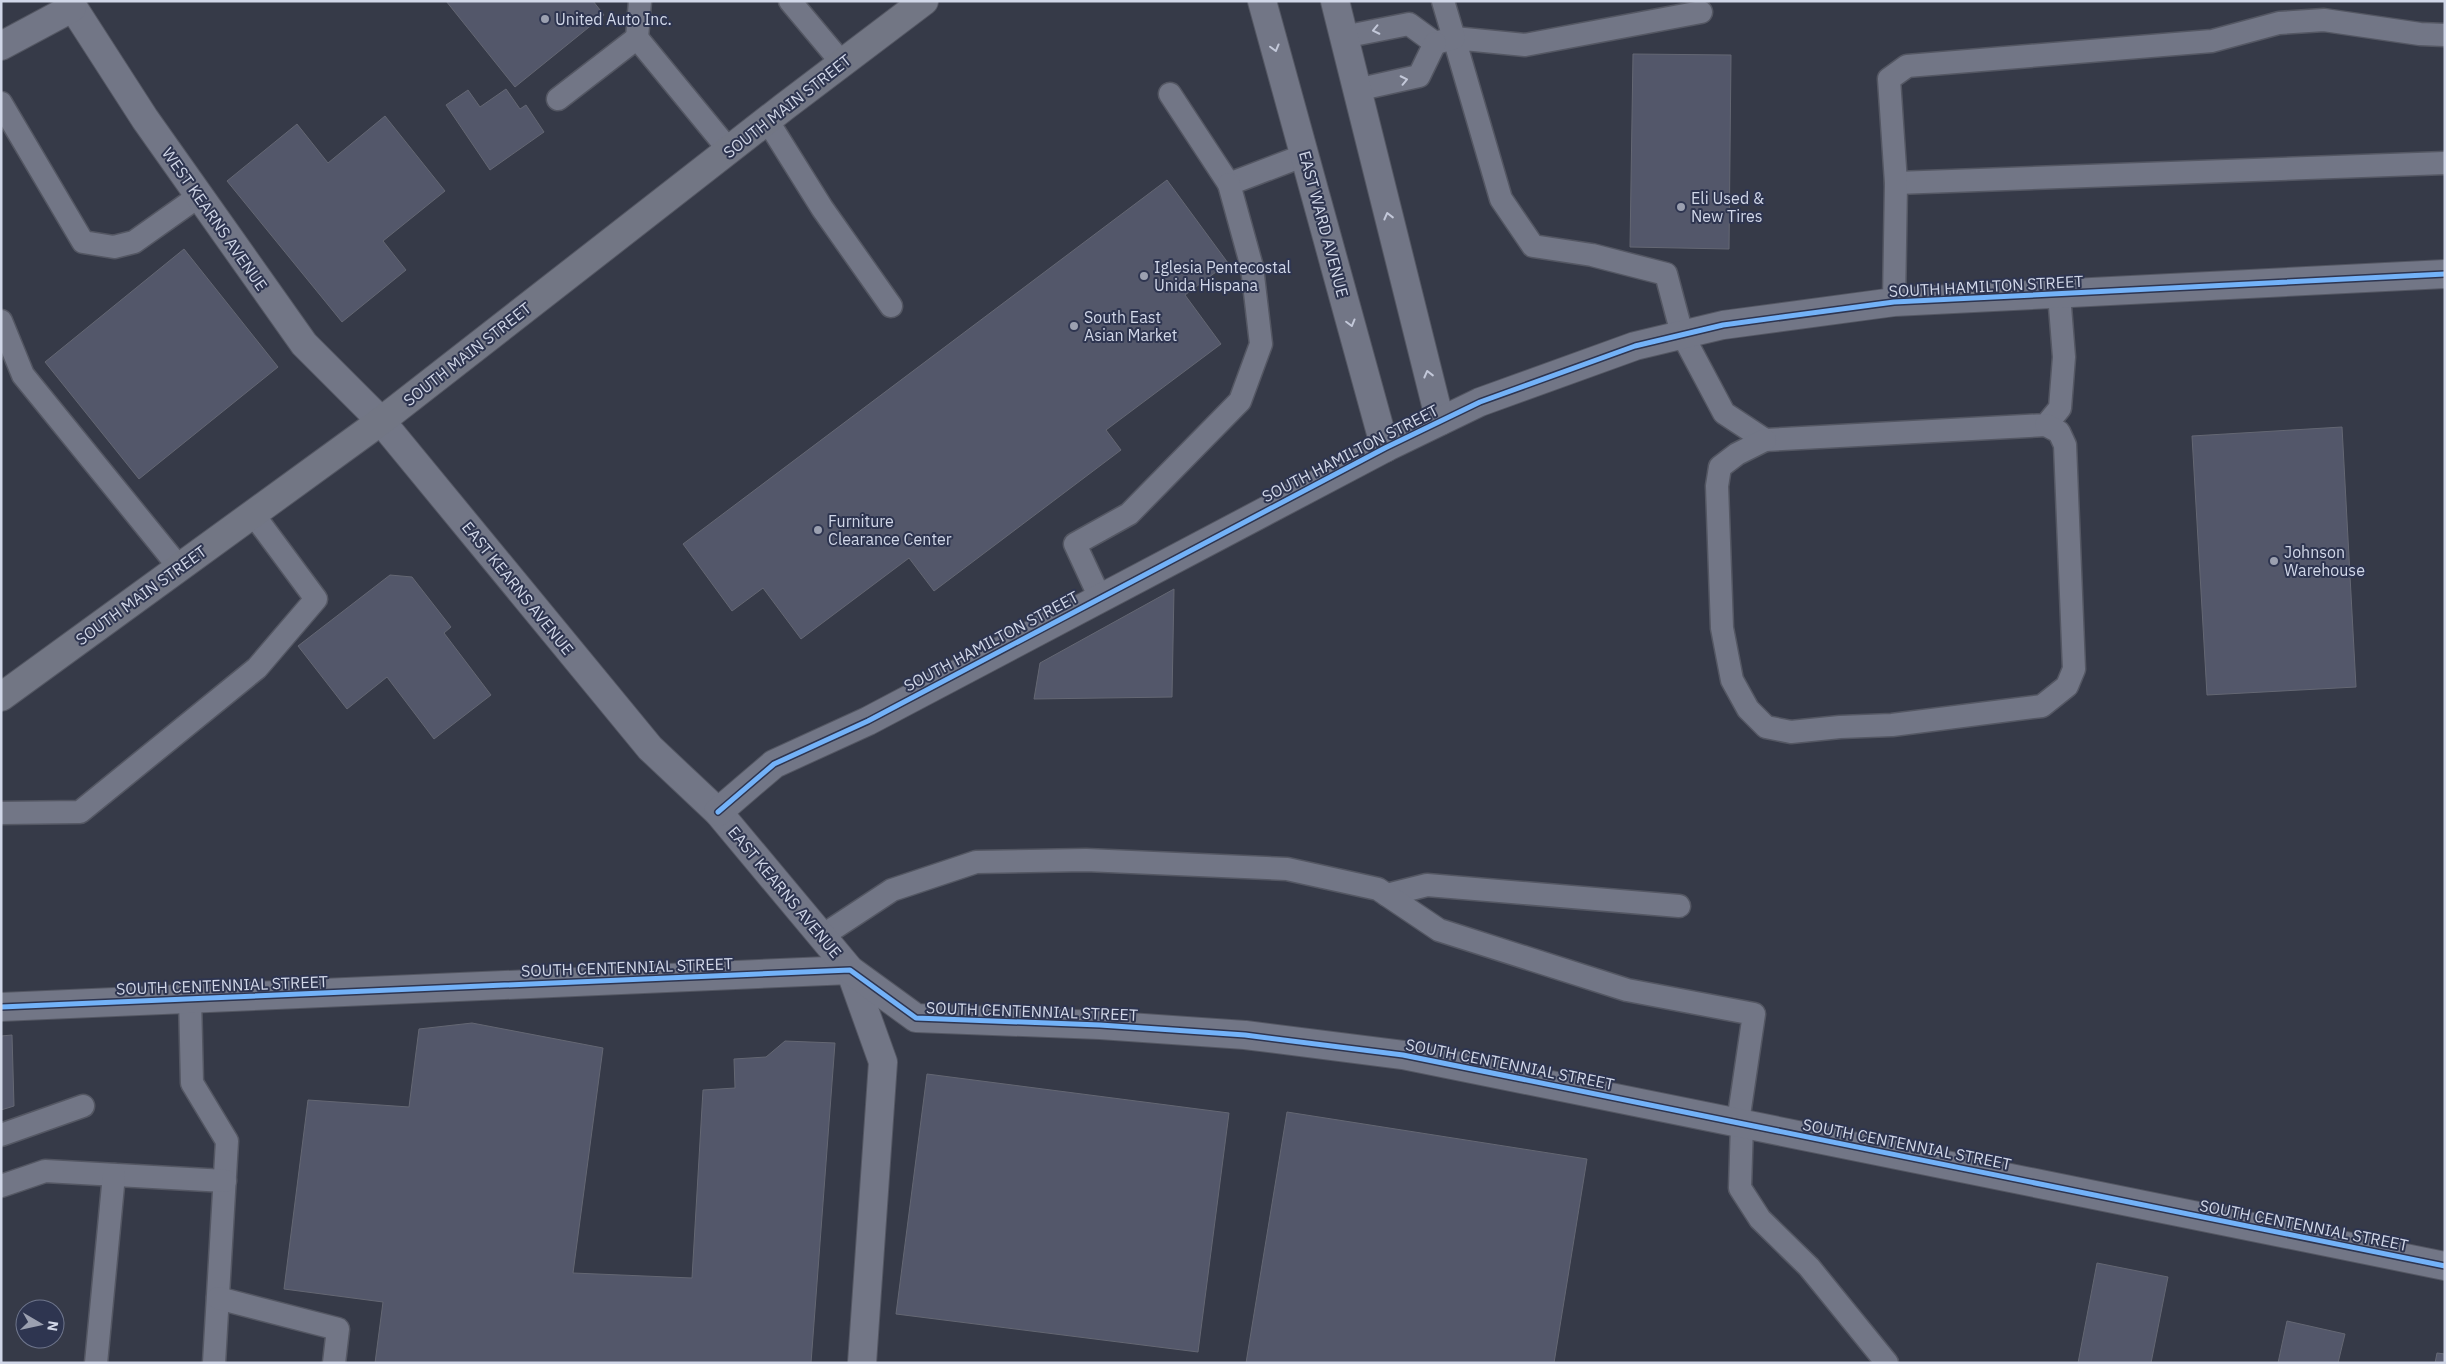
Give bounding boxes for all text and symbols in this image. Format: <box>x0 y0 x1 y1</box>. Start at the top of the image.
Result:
place label: United Auto Inc. <box>555 9 672 29</box>
marker: United Auto Inc. <box>539 13 551 25</box>
one-way arrow <box>1371 25 1380 35</box>
one-way arrow <box>1270 44 1280 52</box>
street label: SOUTH MAIN STREET <box>719 50 855 162</box>
one-way arrow <box>1399 75 1408 85</box>
street label: WEST KEARNS AVENUE <box>158 144 272 294</box>
street label: EAST WARD AVENUE <box>1295 148 1353 300</box>
place label: Eli Used & New Tires <box>1691 188 1764 226</box>
marker: Eli Used & New Tires <box>1675 201 1687 213</box>
one-way arrow <box>1383 212 1394 221</box>
place label: Iglesia Pentecostal Unida Hispana <box>1154 257 1291 295</box>
marker: Iglesia Pentecostal Unida Hispana <box>1138 270 1150 282</box>
street label: SOUTH HAMILTON STREET <box>1888 271 2084 301</box>
street label: SOUTH MAIN STREET <box>399 298 535 410</box>
place label: South East Asian Market <box>1084 307 1177 345</box>
one-way arrow <box>1345 319 1355 327</box>
marker: South East Asian Market <box>1068 320 1080 332</box>
one-way arrow <box>1423 369 1434 378</box>
street label: SOUTH HAMILTON STREET <box>1259 400 1441 506</box>
place label: Furniture Clearance Center <box>828 511 952 549</box>
street label: EAST KEARNS AVENUE <box>458 517 578 659</box>
marker: Furniture Clearance Center <box>812 524 824 536</box>
street label: SOUTH MAIN STREET <box>72 541 210 649</box>
place label: Johnson Warehouse <box>2284 542 2365 580</box>
marker: Johnson Warehouse <box>2268 555 2280 567</box>
street label: SOUTH HAMILTON STREET <box>900 586 1082 696</box>
street label: EAST KEARNS AVENUE <box>724 822 846 962</box>
street label: SOUTH CENTENNIAL STREET <box>521 953 733 981</box>
street label: SOUTH CENTENNIAL STREET <box>116 971 328 999</box>
street label: SOUTH CENTENNIAL STREET <box>926 997 1138 1025</box>
street label: SOUTH CENTENNIAL STREET <box>1404 1034 1616 1094</box>
street label: SOUTH CENTENNIAL STREET <box>1801 1114 2013 1174</box>
street label: SOUTH CENTENNIAL STREET <box>2198 1195 2410 1255</box>
north arrow <box>15 1299 65 1349</box>
text: N <box>43 1320 63 1332</box>

